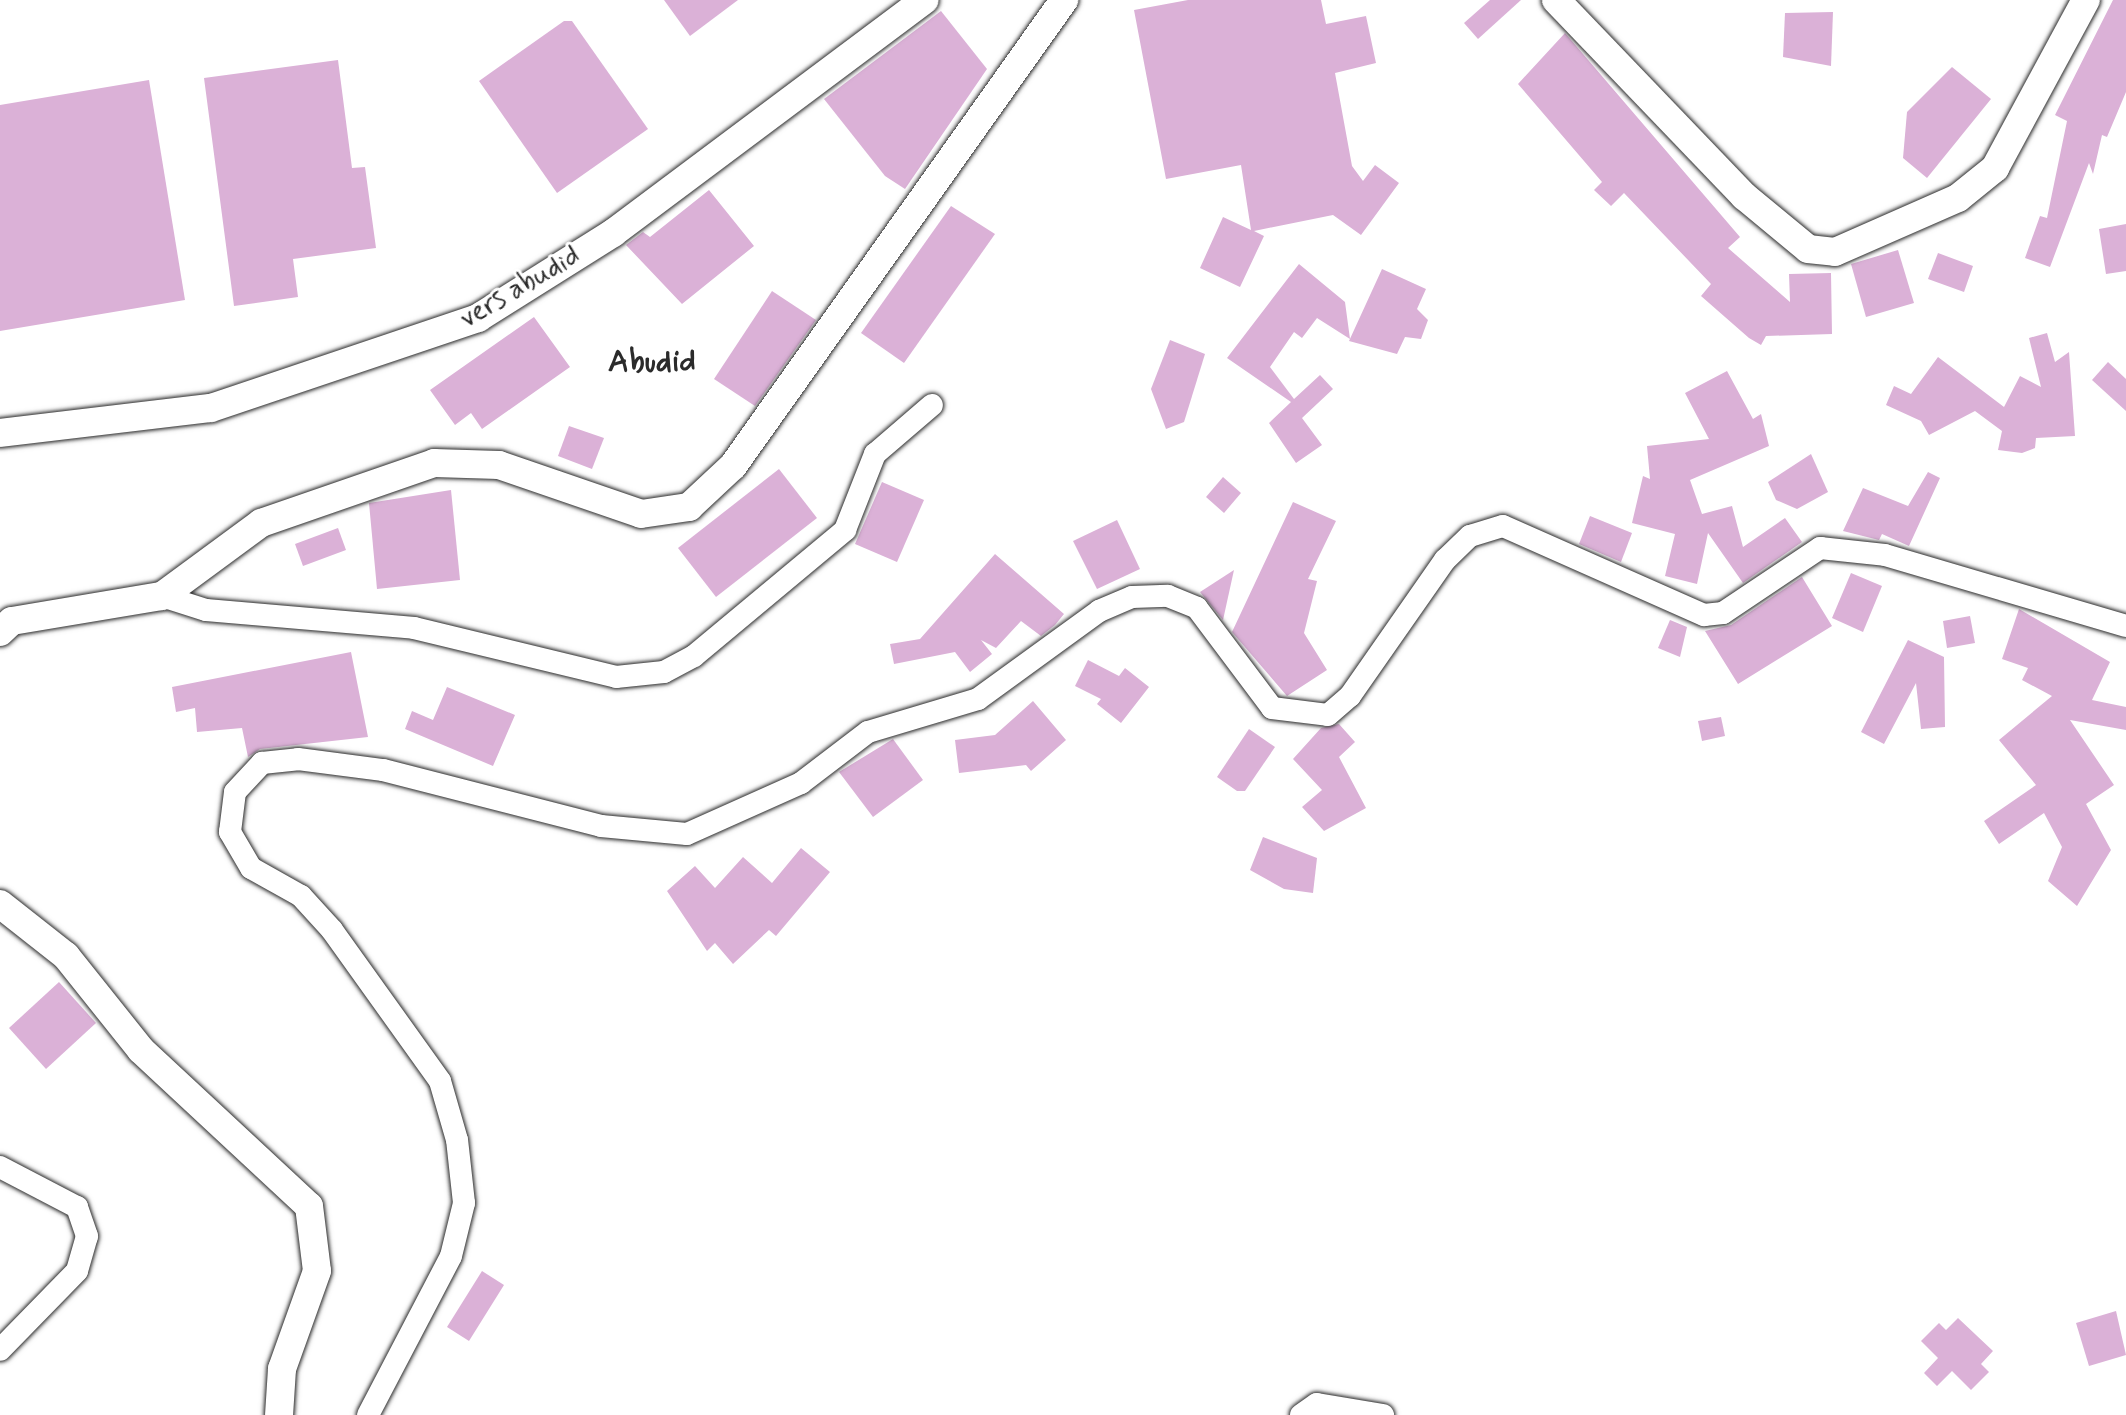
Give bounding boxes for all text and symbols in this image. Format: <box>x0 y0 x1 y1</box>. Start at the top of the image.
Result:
street label: vers abudid <box>456 241 584 335</box>
district label: Abudid <box>608 343 696 381</box>

